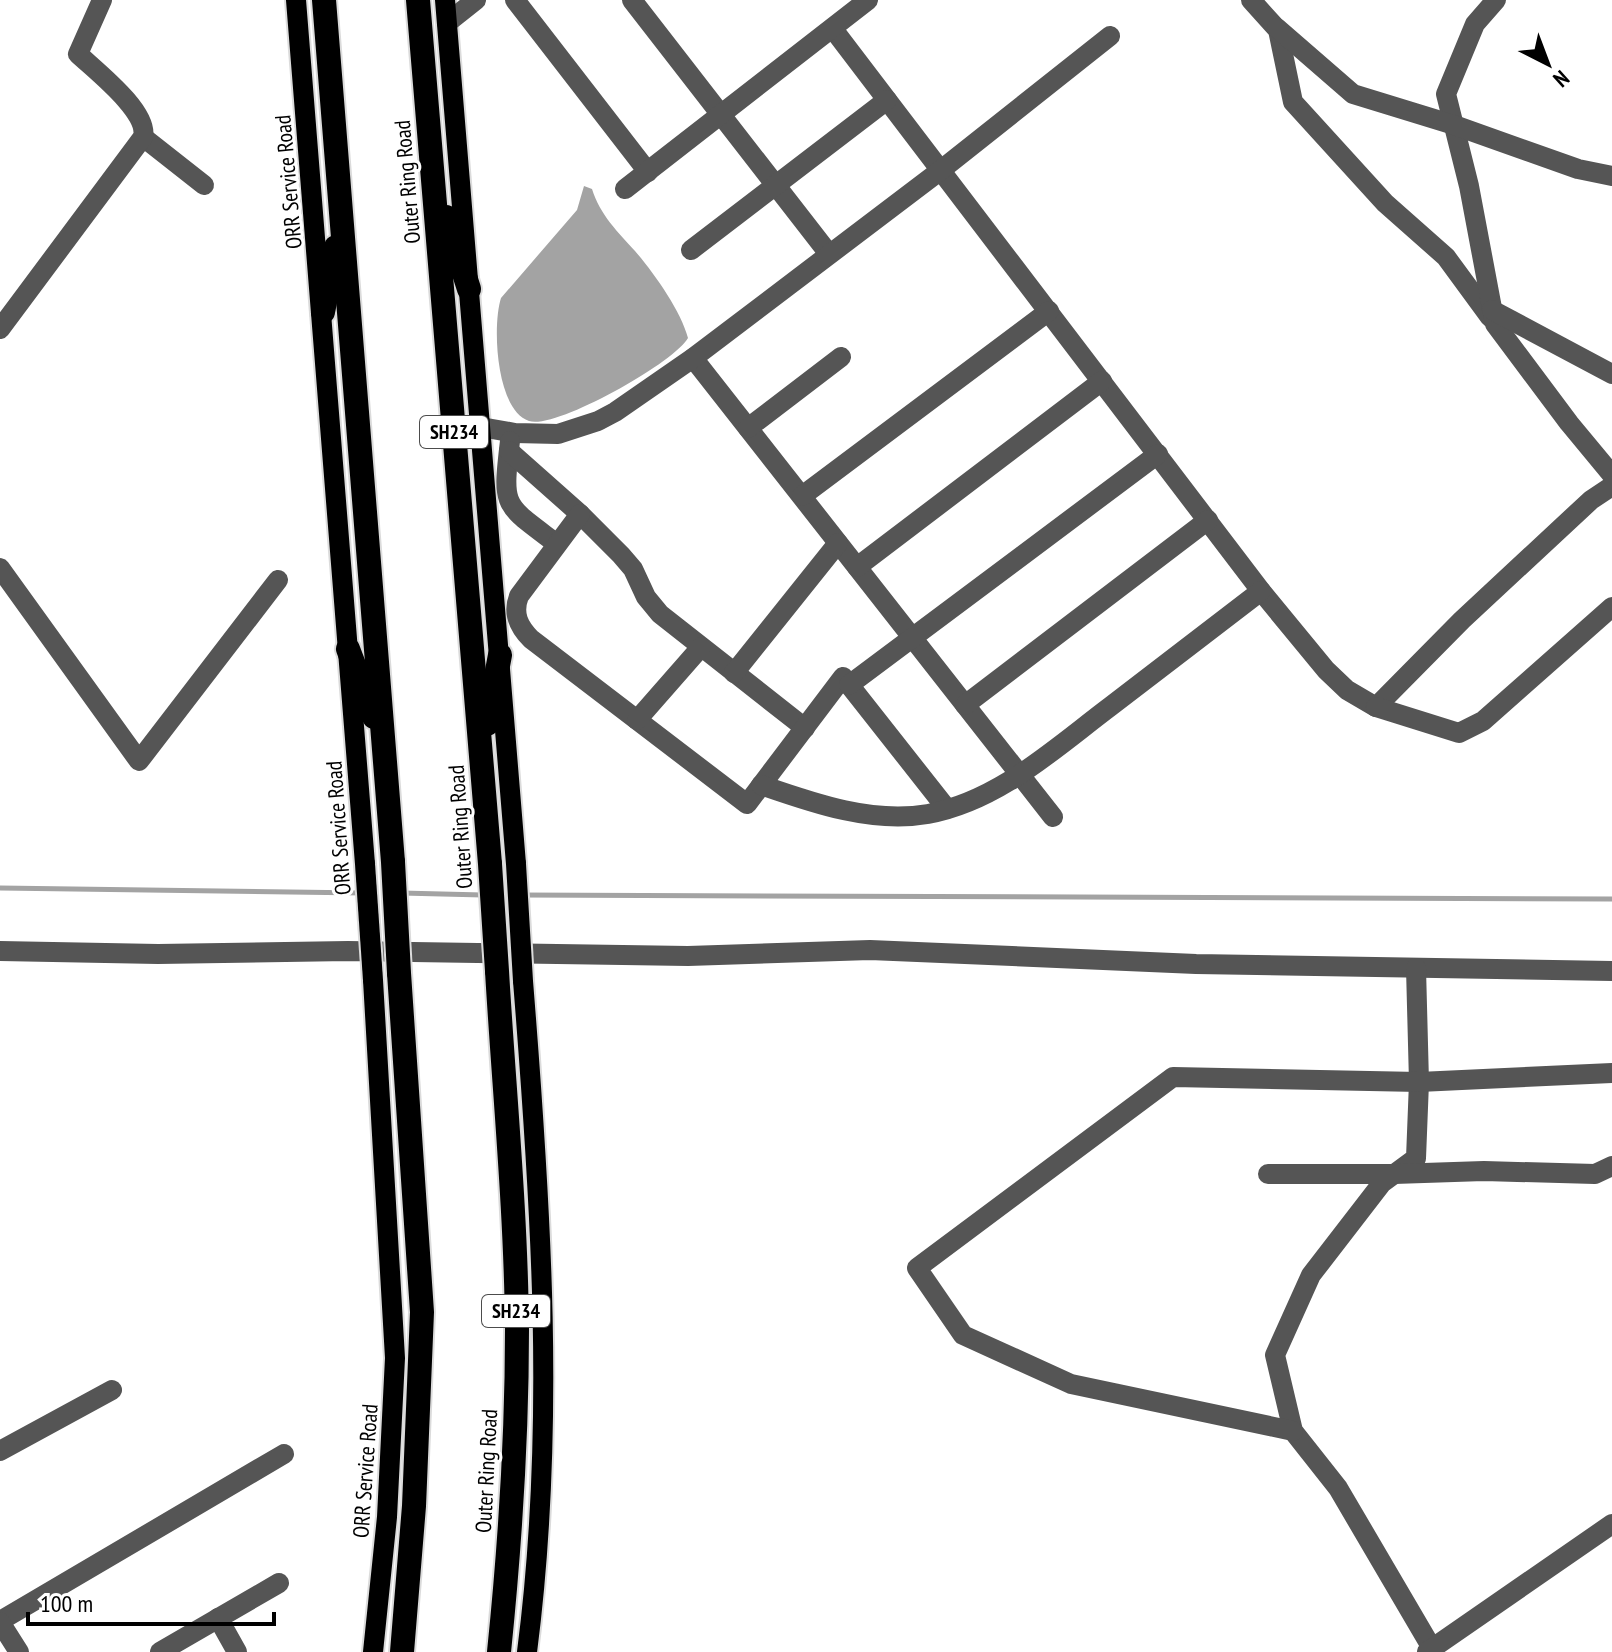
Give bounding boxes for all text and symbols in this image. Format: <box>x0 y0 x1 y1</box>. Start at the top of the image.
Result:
north arrow <box>1508 24 1588 104</box>
text: N <box>1548 64 1575 93</box>
street label: ORR Service Road <box>268 114 308 250</box>
street label: Outer Ring Road <box>388 119 426 245</box>
road number: SH234 <box>420 416 488 448</box>
street label: ORR Service Road <box>319 760 357 896</box>
street label: Outer Ring Road <box>442 764 478 890</box>
road number: SH234 <box>482 1295 550 1327</box>
street label: ORR Service Road <box>346 1403 384 1539</box>
street label: Outer Ring Road <box>469 1408 503 1534</box>
scale bar <box>28 1576 274 1626</box>
text: 100 m <box>40 1588 93 1619</box>

